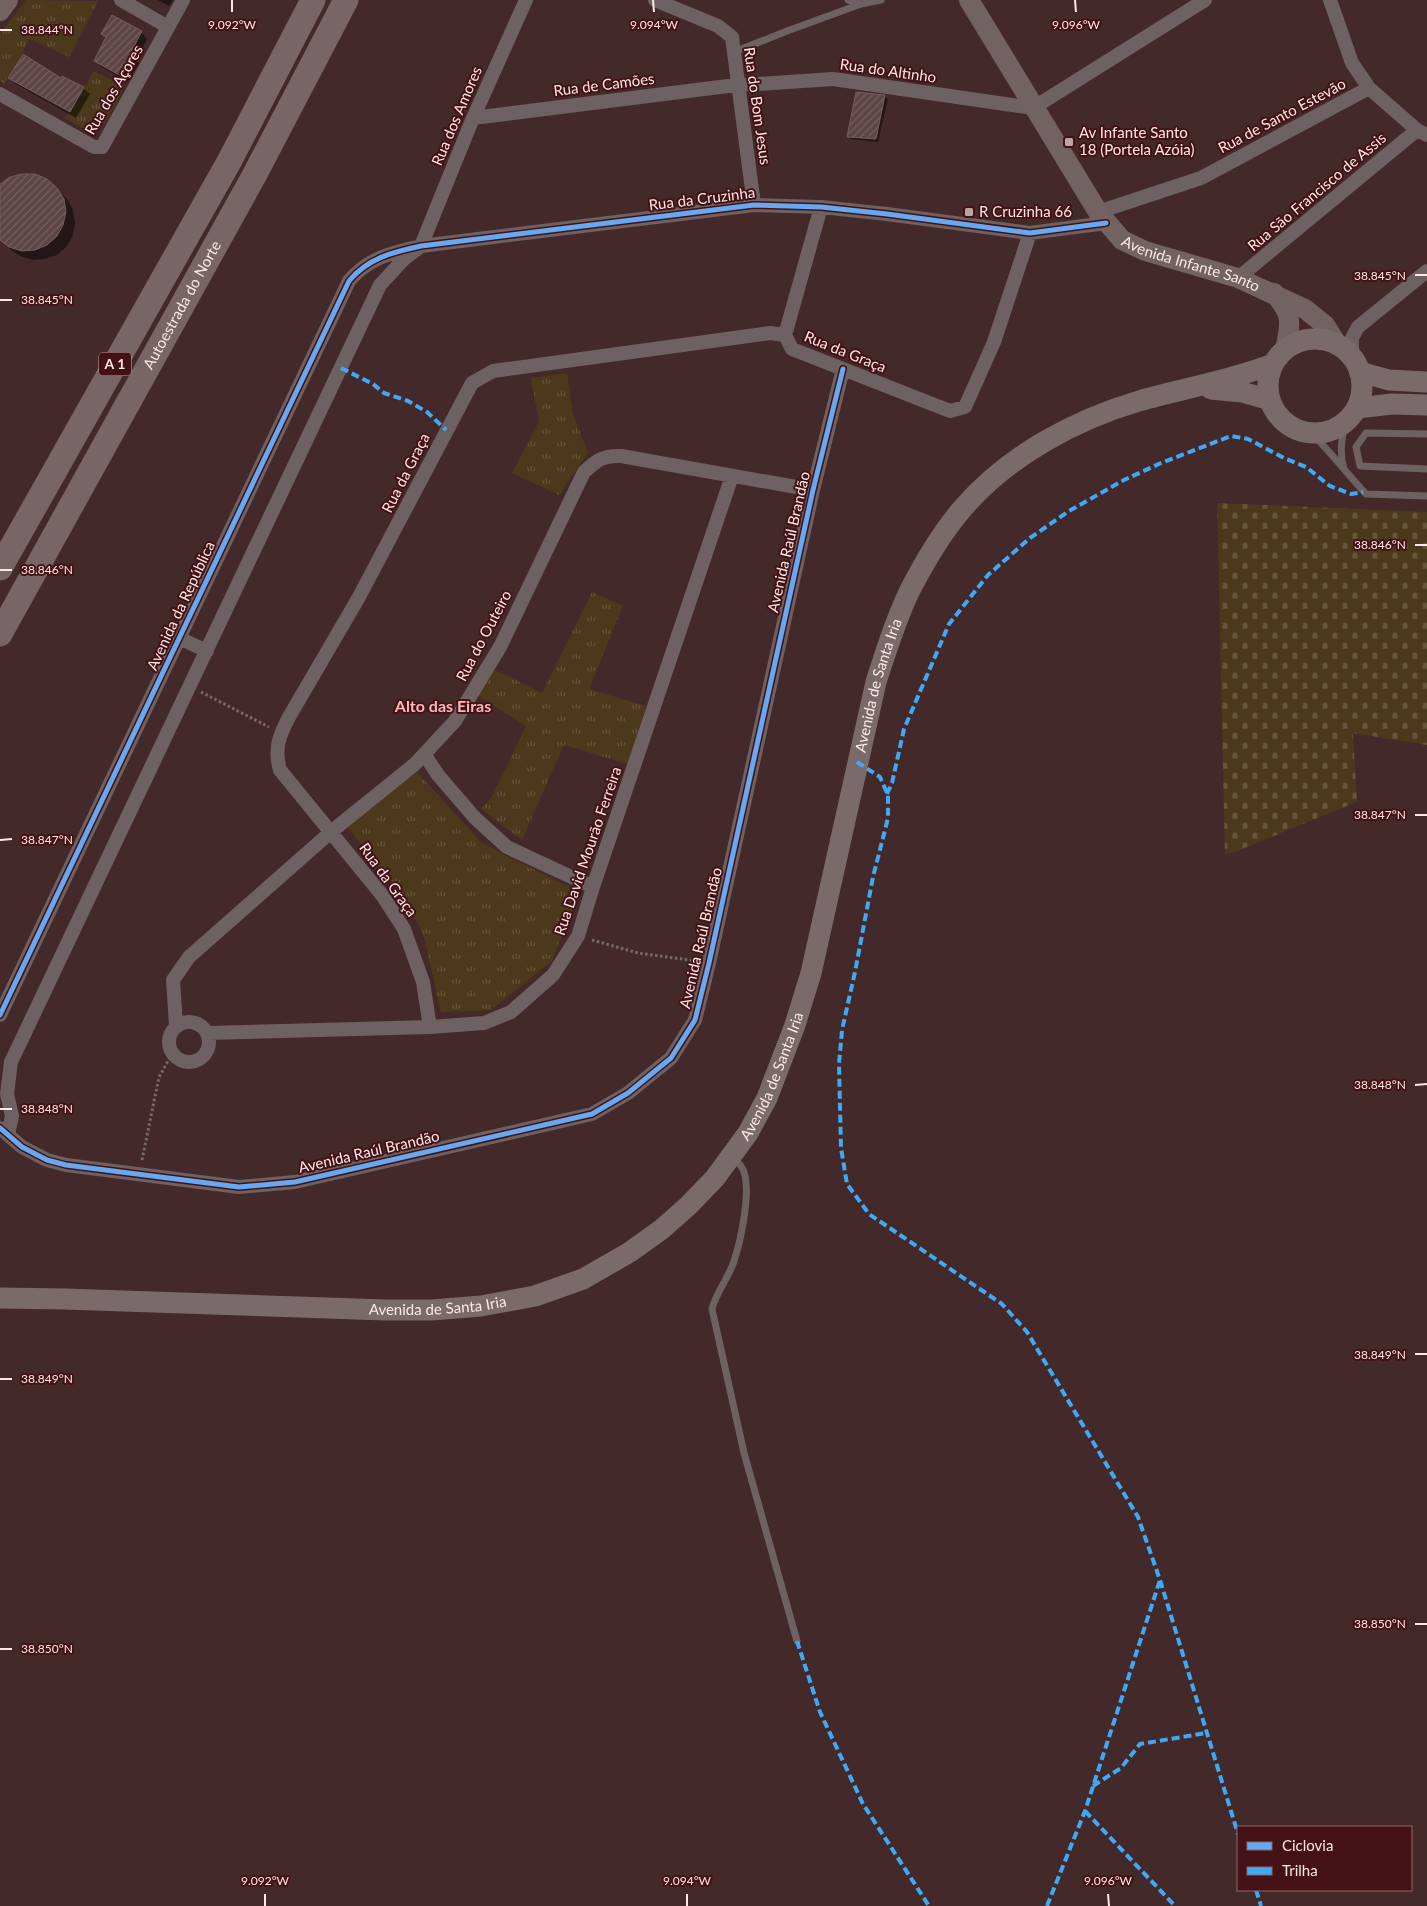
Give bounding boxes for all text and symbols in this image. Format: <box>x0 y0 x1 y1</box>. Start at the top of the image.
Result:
text: 9.092°W <box>208 17 257 32</box>
text: 9.094°W <box>630 17 679 32</box>
text: 9.096°W <box>1052 17 1101 32</box>
text: 38.844°N <box>21 22 73 37</box>
street label: Rua dos Açores <box>80 41 146 138</box>
street label: Rua do Bom Jesus <box>741 46 775 166</box>
street label: Rua do Altinho <box>839 54 937 86</box>
street label: Rua dos Amores <box>427 63 485 168</box>
street label: Rua de Camões <box>552 69 655 99</box>
street label: Rua de Santo Estevão <box>1215 74 1348 156</box>
place label: Av Infante Santo 18 (Portela Azóia) <box>1079 123 1195 158</box>
street label: Rua São Francisco de Assis <box>1244 128 1389 254</box>
marker: Av Infante Santo 18 (Portela Azóia) <box>1063 136 1075 148</box>
street label: Rua da Cruzinha <box>648 183 756 213</box>
place label: R Cruzinha 66 <box>979 202 1072 220</box>
marker: R Cruzinha 66 <box>963 206 975 218</box>
street label: Avenida Infante Santo <box>1119 231 1263 295</box>
street label: Autoestrada do Norte <box>139 237 224 372</box>
text: 38.845°N <box>1354 268 1406 283</box>
text: 38.845°N <box>21 292 73 307</box>
street label: Rua da Graça <box>802 326 889 376</box>
road number: A 1 <box>99 352 131 376</box>
street label: Rua da Graça <box>377 430 433 515</box>
street label: Avenida Raúl Brandão <box>763 469 813 614</box>
text: 38.846°N <box>1354 537 1406 552</box>
street label: Avenida da República <box>142 538 218 673</box>
text: 38.846°N <box>21 562 73 577</box>
street label: Rua do Outeiro <box>452 587 515 684</box>
street label: Avenida de Santa Iria <box>851 616 905 754</box>
district label: Alto das Eiras <box>394 696 491 715</box>
street label: Rua David Mourão Ferreira <box>550 764 624 937</box>
text: 38.847°N <box>1354 807 1406 822</box>
text: 38.847°N <box>21 832 73 847</box>
street label: Rua da Graça <box>356 839 422 920</box>
street label: Avenida Raúl Brandão <box>675 865 725 1010</box>
street label: Avenida de Santa Iria <box>736 1010 806 1144</box>
text: 38.848°N <box>1354 1077 1406 1092</box>
text: 38.848°N <box>21 1101 73 1116</box>
street label: Avenida Raúl Brandão <box>296 1126 441 1176</box>
street label: Avenida de Santa Iria <box>369 1291 508 1318</box>
text: 38.849°N <box>1354 1347 1406 1362</box>
text: 38.849°N <box>21 1371 73 1386</box>
text: 38.850°N <box>1354 1616 1406 1631</box>
text: 38.850°N <box>21 1641 73 1656</box>
legend <box>1237 1826 1412 1891</box>
text: Ciclovia <box>1282 1836 1333 1854</box>
text: Trilha <box>1282 1861 1318 1879</box>
text: 9.092°W <box>241 1873 290 1888</box>
text: 9.094°W <box>663 1873 712 1888</box>
text: 9.096°W <box>1084 1873 1133 1888</box>

